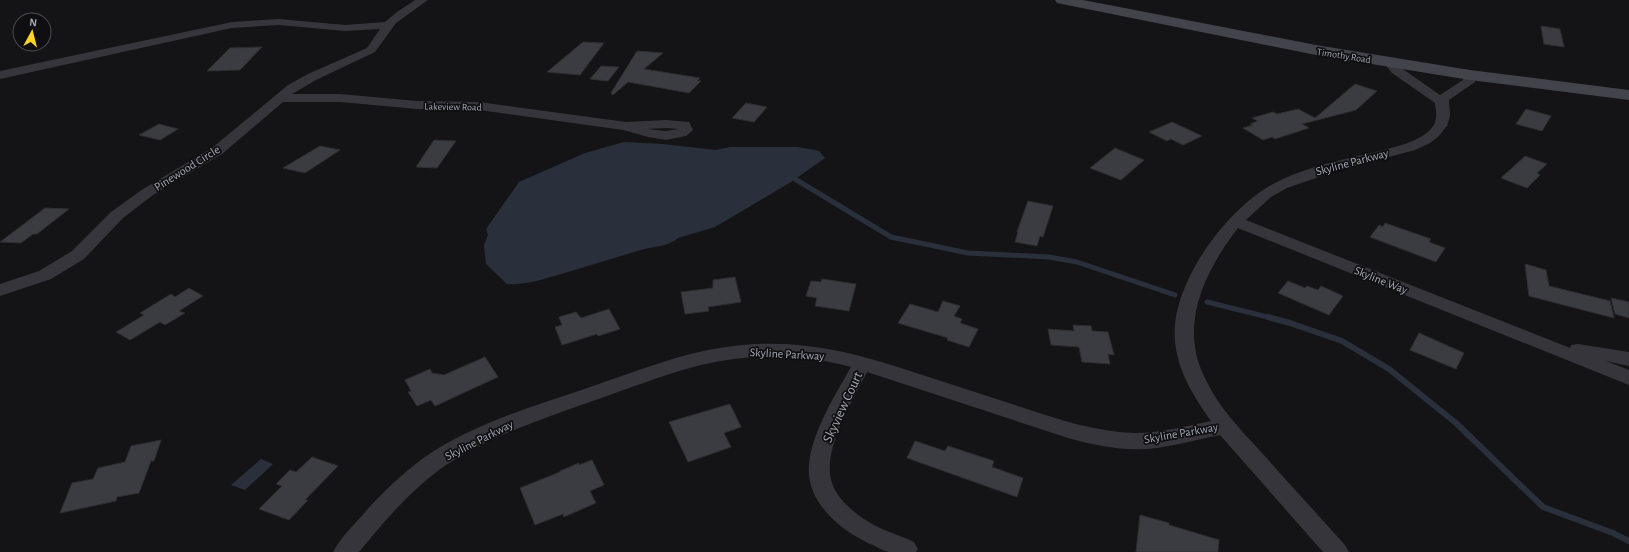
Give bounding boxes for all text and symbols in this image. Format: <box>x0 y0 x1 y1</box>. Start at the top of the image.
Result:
north arrow <box>12 12 52 52</box>
text: N <box>29 17 38 28</box>
street label: Timothy Road <box>1316 47 1371 65</box>
street label: Lakeview Road <box>424 102 482 112</box>
street label: Pinewood Circle <box>152 143 222 193</box>
street label: Skyline Parkway <box>1314 147 1390 178</box>
street label: Skyline Way <box>1352 264 1409 297</box>
street label: Skyline Parkway <box>749 346 825 363</box>
street label: Skyview Court <box>820 369 866 445</box>
street label: Skyline Parkway <box>443 418 516 463</box>
street label: Skyline Parkway <box>1143 421 1219 446</box>

